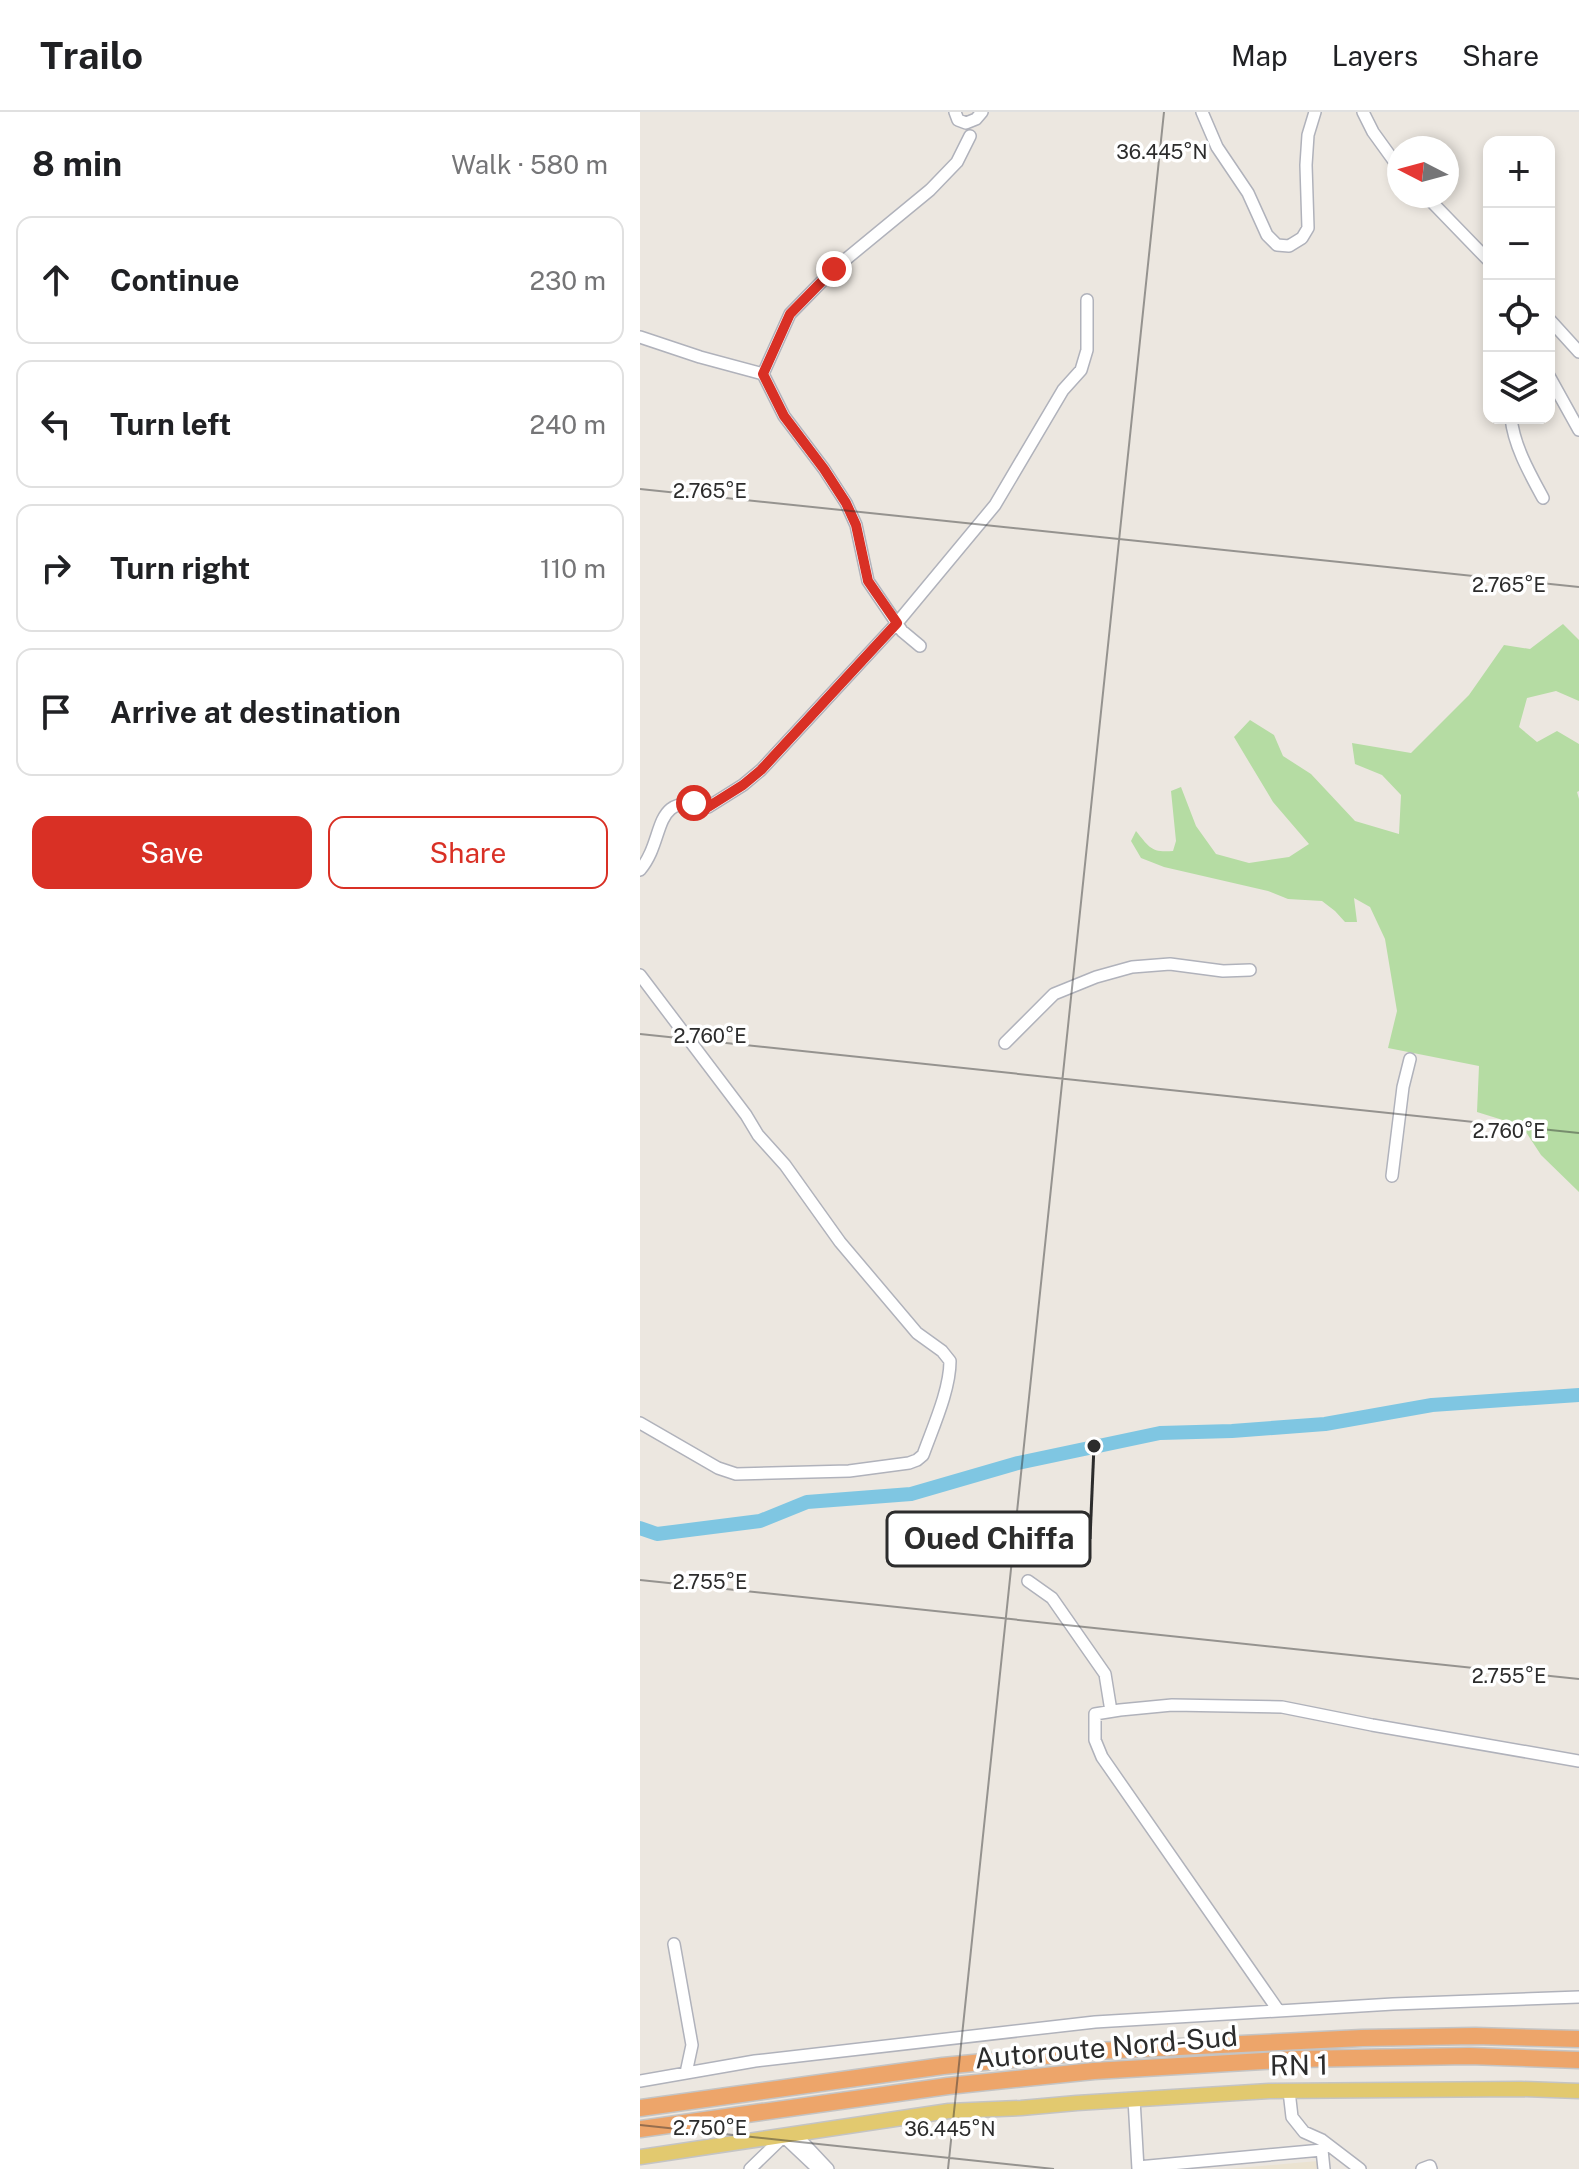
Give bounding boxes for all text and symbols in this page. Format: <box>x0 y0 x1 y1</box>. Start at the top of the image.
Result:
text: Trailo <box>40 33 143 78</box>
text: Map <box>1231 39 1288 72</box>
text: Layers <box>1332 39 1418 72</box>
text: Share <box>1462 39 1539 72</box>
north arrow <box>1387 136 1459 208</box>
map controls <box>1483 136 1555 424</box>
button: + <box>1483 136 1555 208</box>
text: 36.445°N <box>1116 140 1208 164</box>
text: 8 min <box>32 144 122 184</box>
text: Walk · 580 m <box>451 149 608 180</box>
button: − <box>1483 208 1555 280</box>
route end <box>816 251 852 287</box>
icon: ahead <box>34 258 78 302</box>
text: Continue <box>110 262 240 298</box>
text: 230 m <box>530 265 606 296</box>
button: locate <box>1483 280 1555 352</box>
button: layers <box>1483 352 1555 424</box>
icon: left <box>34 402 78 446</box>
text: Turn left <box>110 406 231 442</box>
text: 240 m <box>529 409 606 440</box>
text: 2.765°E <box>673 479 747 503</box>
icon: right <box>34 546 78 590</box>
text: Turn right <box>110 550 250 586</box>
text: 110 m <box>540 553 606 584</box>
text: 2.765°E <box>1472 573 1546 597</box>
icon: arrive <box>34 690 78 734</box>
text: Arrive at destination <box>110 694 401 730</box>
route start <box>676 785 712 821</box>
button: Save <box>32 816 312 889</box>
button: Share <box>328 816 608 889</box>
text: 2.760°E <box>673 1024 747 1048</box>
text: 2.760°E <box>1472 1119 1546 1143</box>
callout: Oued Chiffa <box>887 1512 1090 1566</box>
text: Oued Chiffa <box>903 1520 1075 1556</box>
text: 2.755°E <box>673 1570 747 1594</box>
text: 2.755°E <box>1472 1664 1546 1688</box>
street label: Autoroute Nord-Sud <box>973 2019 1239 2074</box>
street label: RN 1 <box>1270 2047 1328 2082</box>
text: 2.750°E <box>673 2116 747 2140</box>
text: 36.445°N <box>904 2117 996 2141</box>

